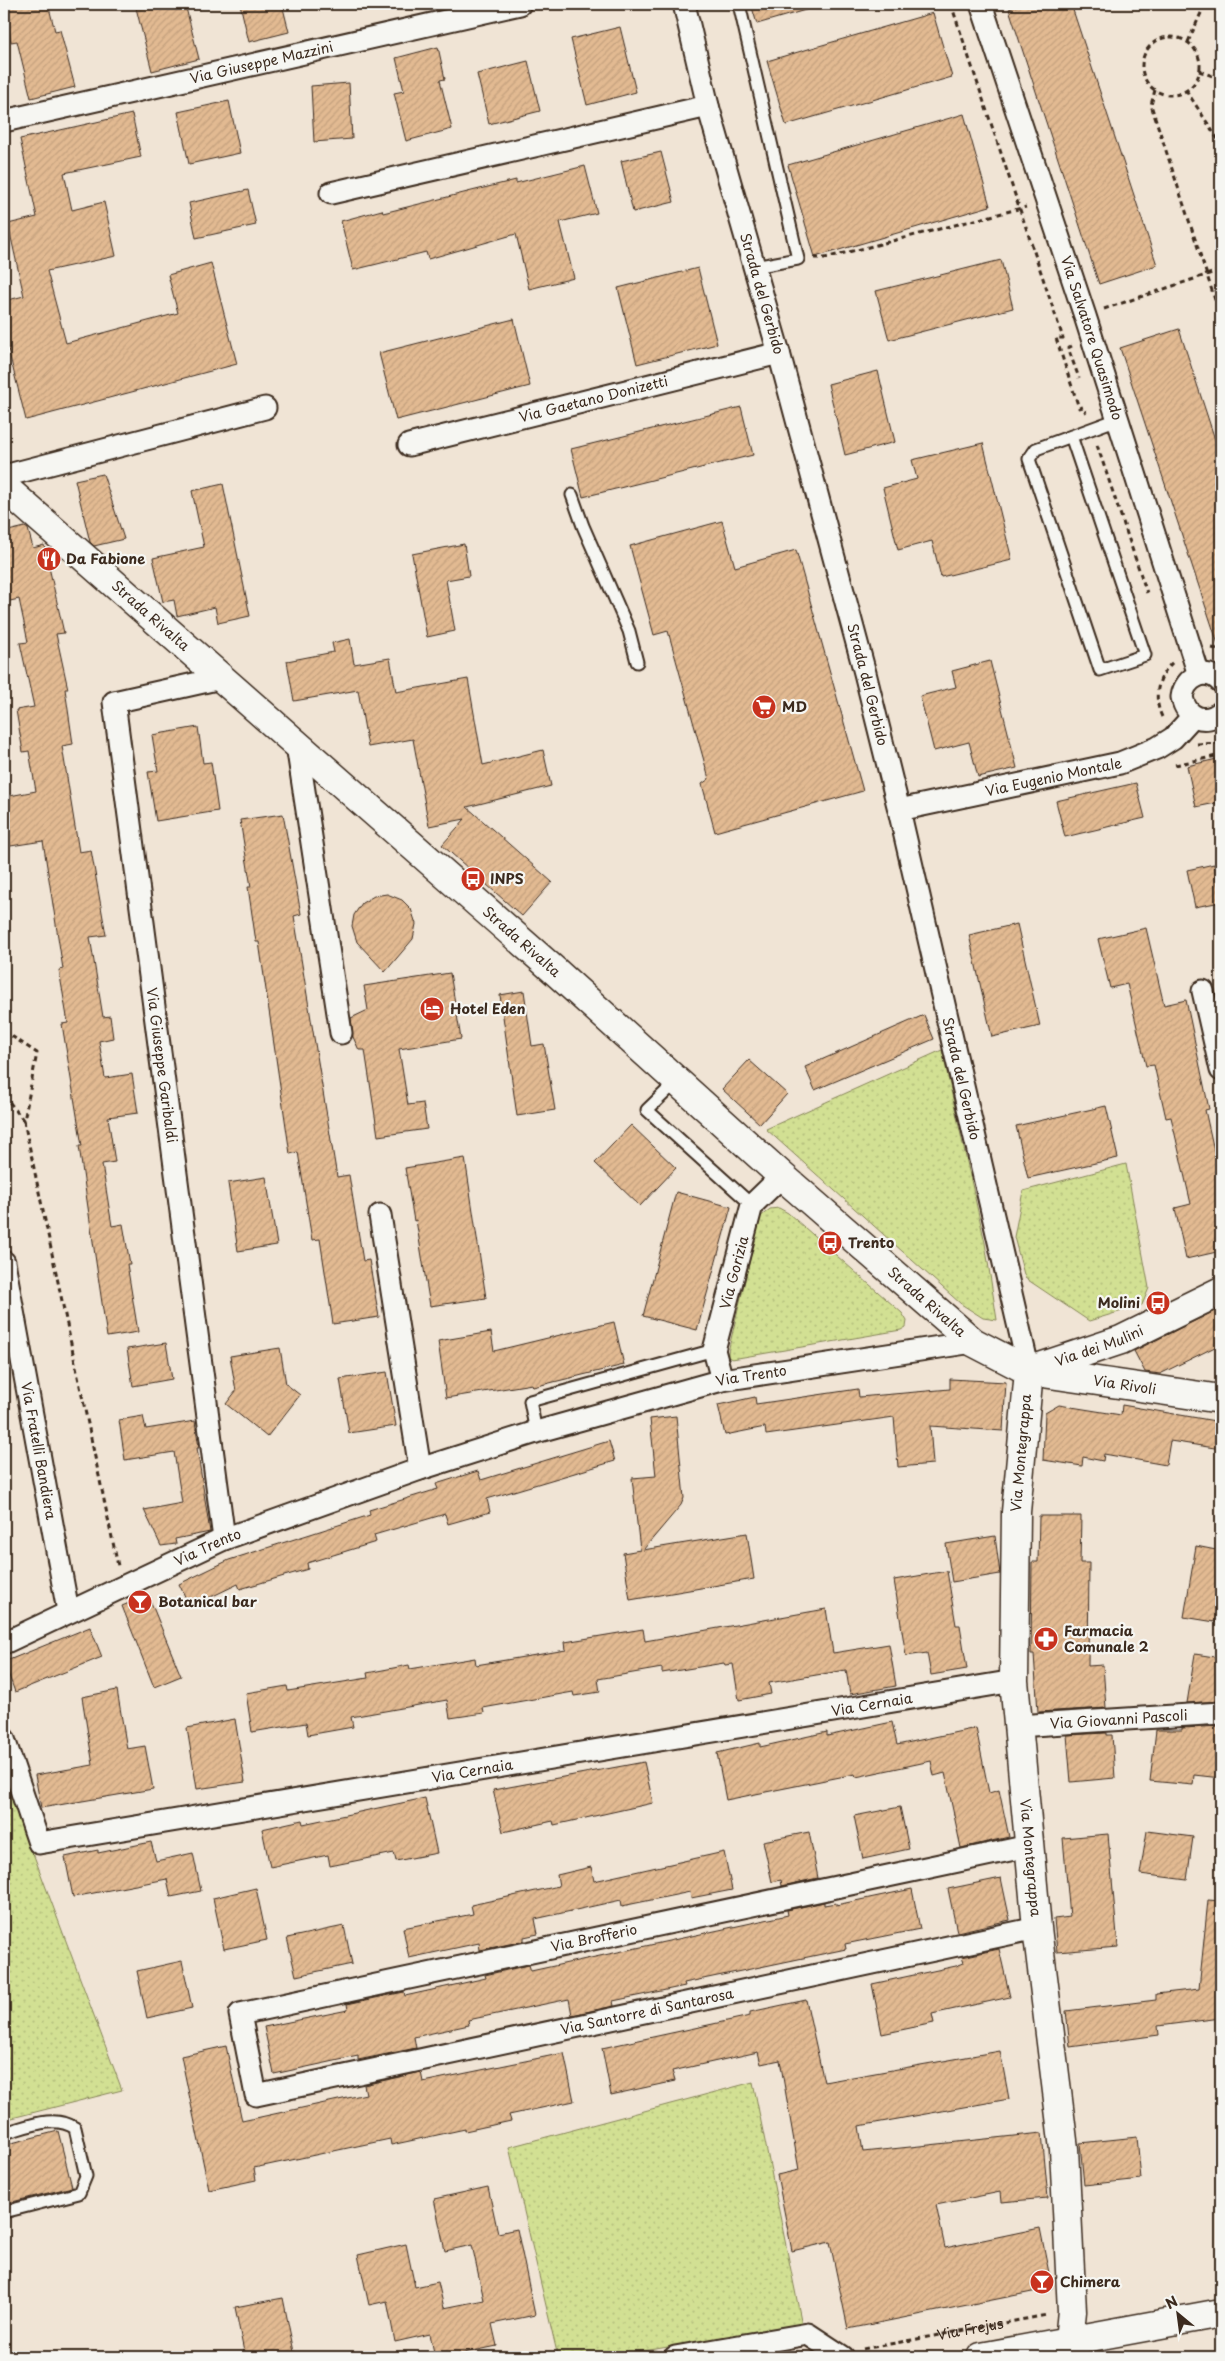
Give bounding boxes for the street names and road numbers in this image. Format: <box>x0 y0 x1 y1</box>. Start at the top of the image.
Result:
street label: Via Giuseppe Mazzini <box>188 36 335 89</box>
street label: Strada del Gerbido <box>735 230 790 357</box>
street label: Via Salvatore Quasimodo <box>1056 253 1128 423</box>
street label: Via Gaetano Donizetti <box>517 370 670 427</box>
street label: Strada Rivalta <box>107 575 195 656</box>
street label: Strada del Gerbido <box>842 621 894 748</box>
street label: Via Eugenio Montale <box>983 752 1124 801</box>
street label: Strada Rivalta <box>478 901 566 982</box>
street label: Via Giuseppe Garibaldi <box>142 986 183 1144</box>
street label: Strada del Gerbido <box>937 1015 986 1142</box>
street label: Via Gorizia <box>714 1233 754 1312</box>
street label: Strada Rivalta <box>883 1261 971 1342</box>
street label: Via dei Mulini <box>1052 1320 1147 1371</box>
street label: Via Trento <box>713 1359 788 1391</box>
street label: Via Rivoli <box>1092 1369 1158 1399</box>
street label: Via Fratelli Bandiera <box>16 1380 62 1522</box>
street label: Via Montegrappa <box>1005 1393 1036 1513</box>
street label: Via Trento <box>170 1523 244 1571</box>
street label: Via Cernaia <box>830 1687 914 1721</box>
street label: Via Giovanni Pascoli <box>1049 1704 1188 1734</box>
street label: Via Cernaia <box>430 1753 515 1788</box>
street label: Via Montegrappa <box>1015 1798 1047 1918</box>
street label: Via Brofferio <box>549 1918 639 1957</box>
street label: Via Santorre di Santarosa <box>558 1982 736 2040</box>
street label: Via Frejus <box>935 2312 1005 2345</box>

